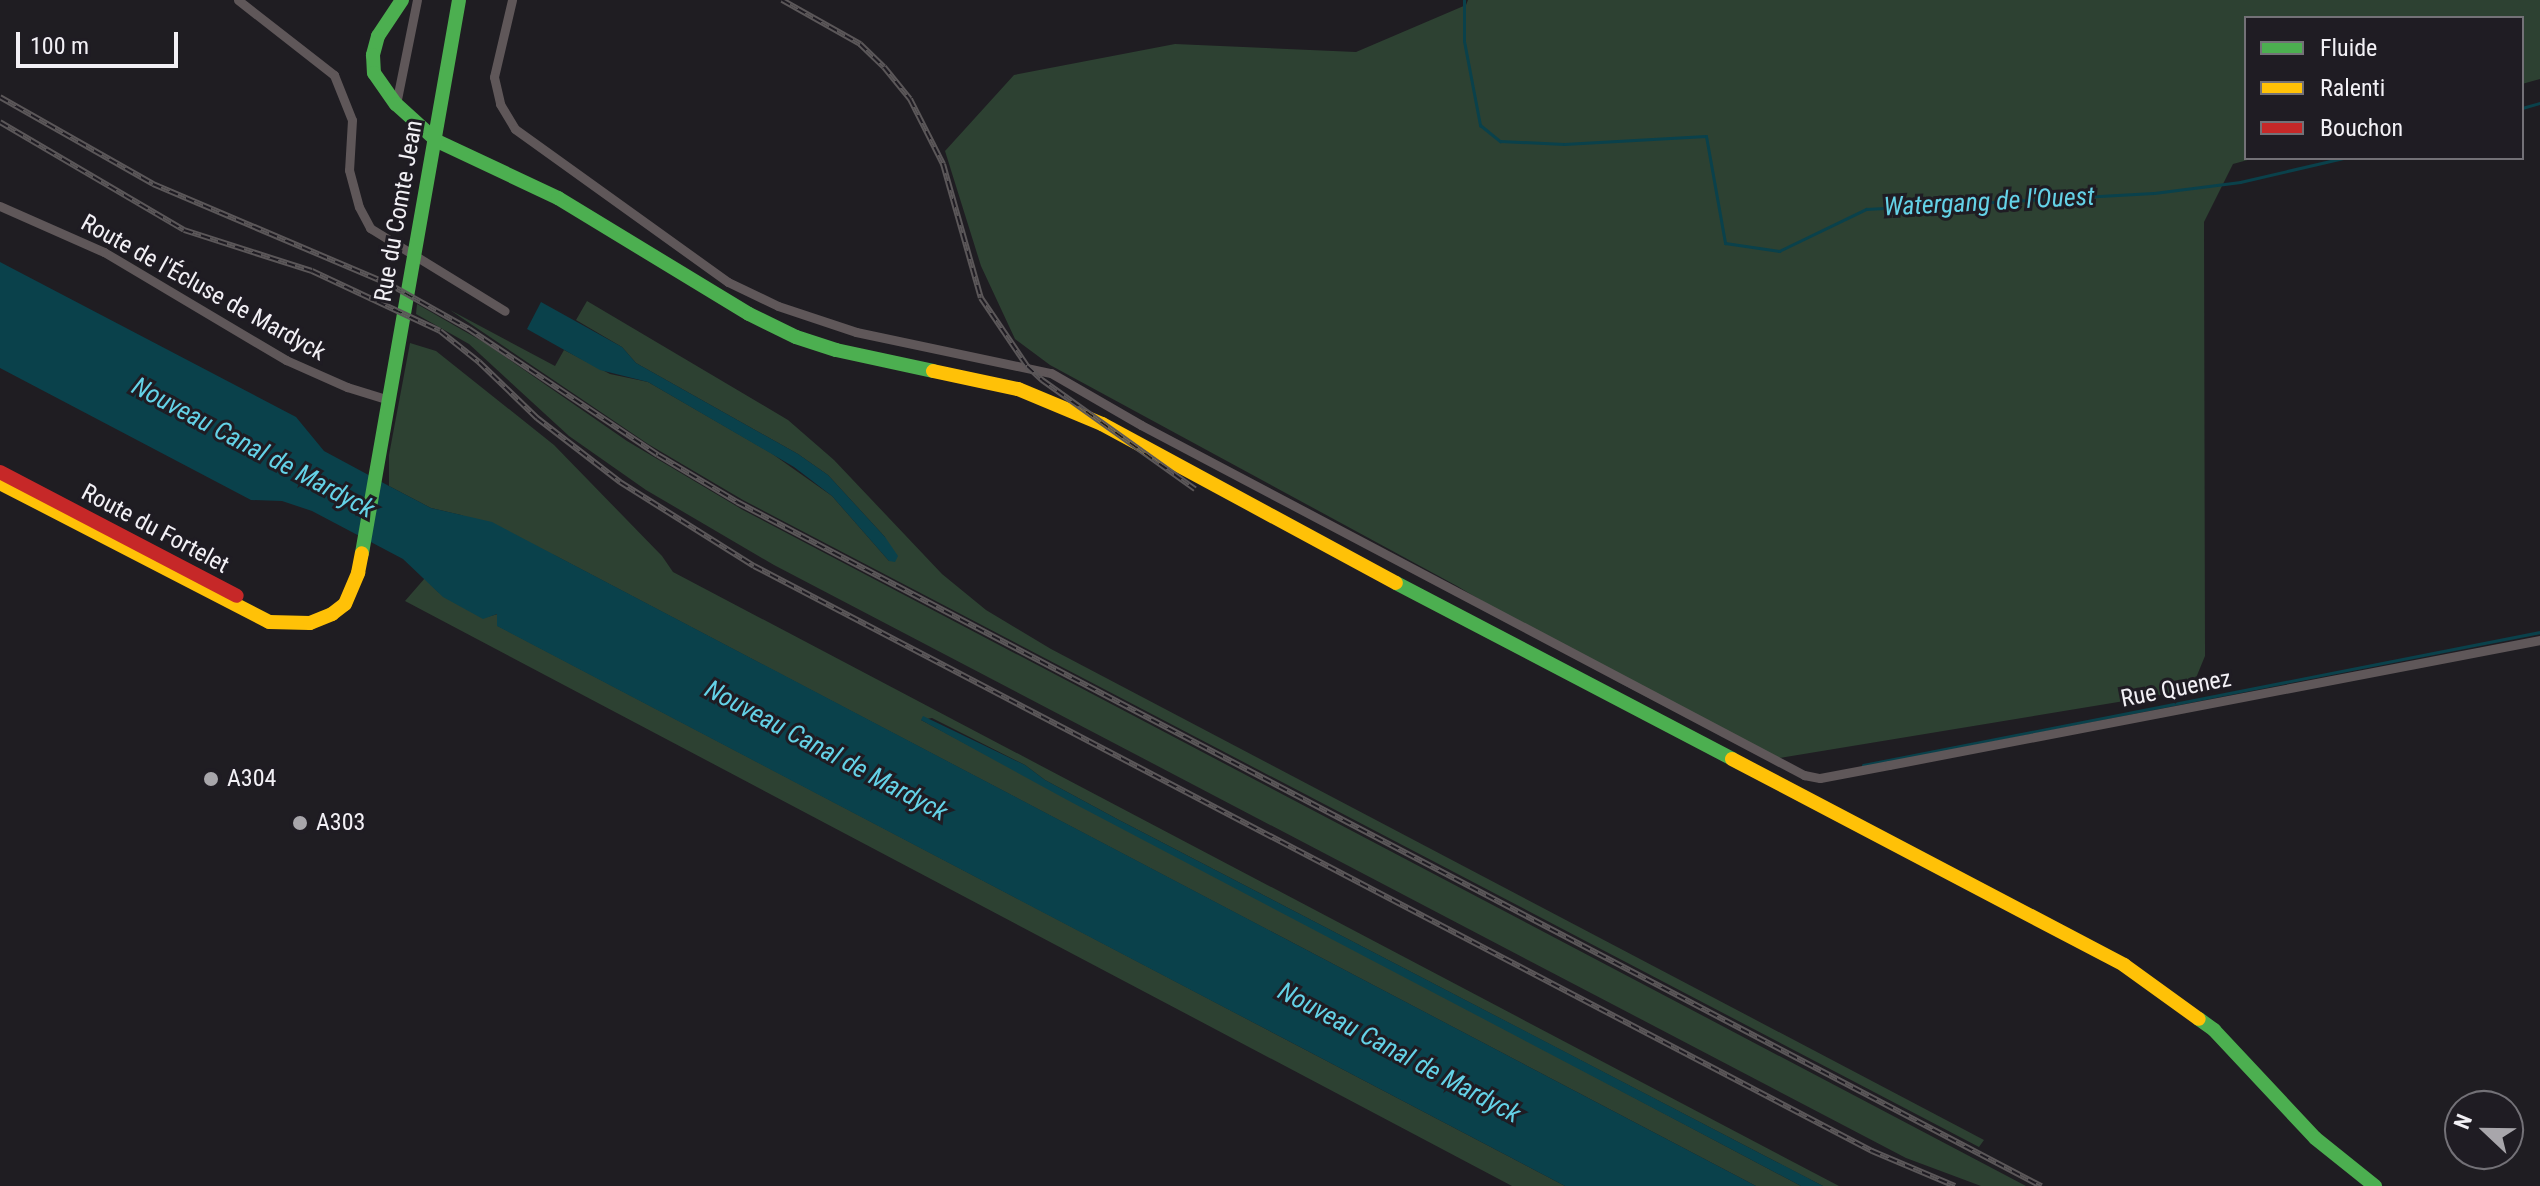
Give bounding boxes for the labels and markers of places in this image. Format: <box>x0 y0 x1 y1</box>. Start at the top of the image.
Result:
place label: A304 <box>227 765 276 793</box>
marker: A304 <box>202 770 220 788</box>
place label: A303 <box>316 809 365 837</box>
marker: A303 <box>291 814 309 832</box>

